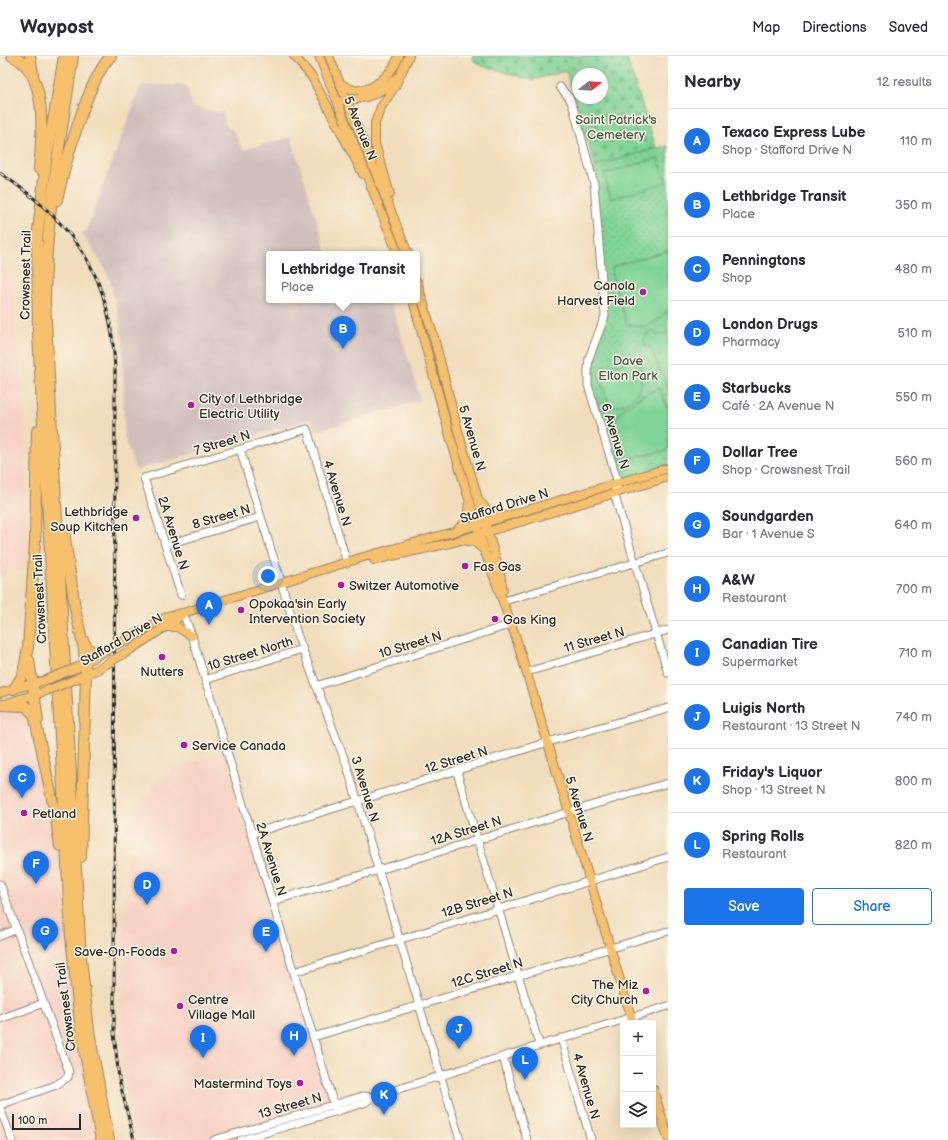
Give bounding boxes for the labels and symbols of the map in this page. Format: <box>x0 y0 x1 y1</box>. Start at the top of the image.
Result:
north arrow <box>572 68 608 104</box>
street label: 5 Avenue N <box>340 94 380 163</box>
park label: Saint Patrick's Cemetery <box>575 112 657 143</box>
street label: Crowsnest Trail <box>17 230 35 320</box>
place label: Canola Harvest Field <box>557 278 635 309</box>
marker: Canola Harvest Field <box>638 287 648 297</box>
pin: B <box>330 316 356 349</box>
park label: Dave Elton Park <box>598 353 658 384</box>
place label: City of Lethbridge Electric Utility <box>199 391 303 422</box>
marker: City of Lethbridge Electric Utility <box>186 400 196 410</box>
street label: 6 Avenue N <box>597 401 633 471</box>
street label: 5 Avenue N <box>455 403 489 473</box>
street label: 7 Street N <box>192 427 252 459</box>
street label: 4 Avenue N <box>319 458 355 528</box>
street label: Stafford Drive N <box>458 485 551 527</box>
street label: 2A Avenue N <box>154 495 192 572</box>
street label: 8 Street N <box>190 501 252 533</box>
place label: Lethbridge Soup Kitchen <box>50 504 128 535</box>
marker: Lethbridge Soup Kitchen <box>131 513 141 523</box>
street label: Crowsnest Trail <box>30 554 50 644</box>
place label: Fas Gas <box>473 559 522 575</box>
marker: Fas Gas <box>460 561 470 571</box>
your location <box>258 566 278 586</box>
place label: Switzer Automotive <box>349 578 459 594</box>
marker: Switzer Automotive <box>336 580 346 590</box>
pin: A <box>196 592 222 625</box>
place label: Opokaa'sin Early Intervention Society <box>249 596 365 627</box>
marker: Opokaa'sin Early Intervention Society <box>236 605 246 615</box>
street label: Stafford Drive N <box>78 610 165 670</box>
place label: Gas King <box>503 612 556 628</box>
marker: Gas King <box>490 614 500 624</box>
street label: 11 Street N <box>562 624 626 656</box>
street label: 10 Street N <box>377 628 444 662</box>
street label: 10 Street North <box>206 633 295 675</box>
marker: Nutters <box>157 652 167 662</box>
place label: Nutters <box>140 664 184 680</box>
place label: Service Canada <box>192 738 286 754</box>
marker: Service Canada <box>179 740 189 750</box>
street label: 12 Street N <box>423 743 490 777</box>
street label: 3 Avenue N <box>347 754 383 824</box>
pin: C <box>9 765 35 798</box>
street label: 5 Avenue N <box>561 774 597 844</box>
place label: Petland <box>32 806 76 822</box>
marker: Petland <box>19 808 29 818</box>
street label: 12A Street N <box>429 813 503 849</box>
street label: 2A Avenue N <box>252 821 290 898</box>
pin: F <box>23 851 49 884</box>
pin: D <box>134 872 160 905</box>
street label: 12B Street N <box>440 885 515 921</box>
pin: G <box>32 918 58 951</box>
pin: E <box>253 919 279 952</box>
place label: Save-On-Foods <box>74 944 167 960</box>
marker: Save-On-Foods <box>169 946 179 956</box>
street label: 12C Street N <box>449 954 525 991</box>
street label: Crowsnest Trail <box>53 961 79 1052</box>
place label: The Miz City Church <box>571 977 639 1008</box>
marker: The Miz City Church <box>641 986 651 996</box>
place label: Centre Village Mall <box>188 992 255 1023</box>
marker: Centre Village Mall <box>175 1001 185 1011</box>
pin: J <box>446 1016 472 1049</box>
pin: H <box>281 1023 307 1056</box>
pin: I <box>190 1025 216 1058</box>
pin: L <box>512 1047 538 1080</box>
street label: 4 Avenue N <box>569 1051 603 1121</box>
place label: Mastermind Toys <box>193 1076 293 1092</box>
marker: Mastermind Toys <box>295 1078 305 1088</box>
pin: K <box>371 1082 397 1115</box>
street label: 13 Street N <box>257 1089 324 1123</box>
scale bar <box>12 1112 81 1131</box>

